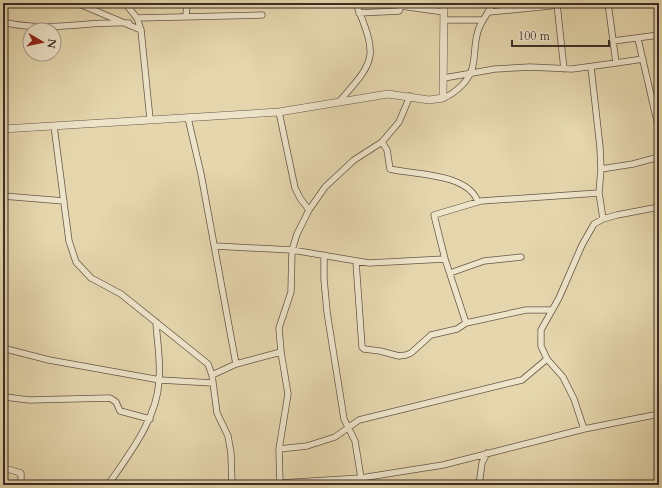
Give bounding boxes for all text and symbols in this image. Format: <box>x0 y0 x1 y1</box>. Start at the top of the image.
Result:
north arrow <box>22 22 62 62</box>
scale bar <box>512 22 609 48</box>
text: 100 m <box>518 28 551 44</box>
text: N <box>43 38 60 50</box>

